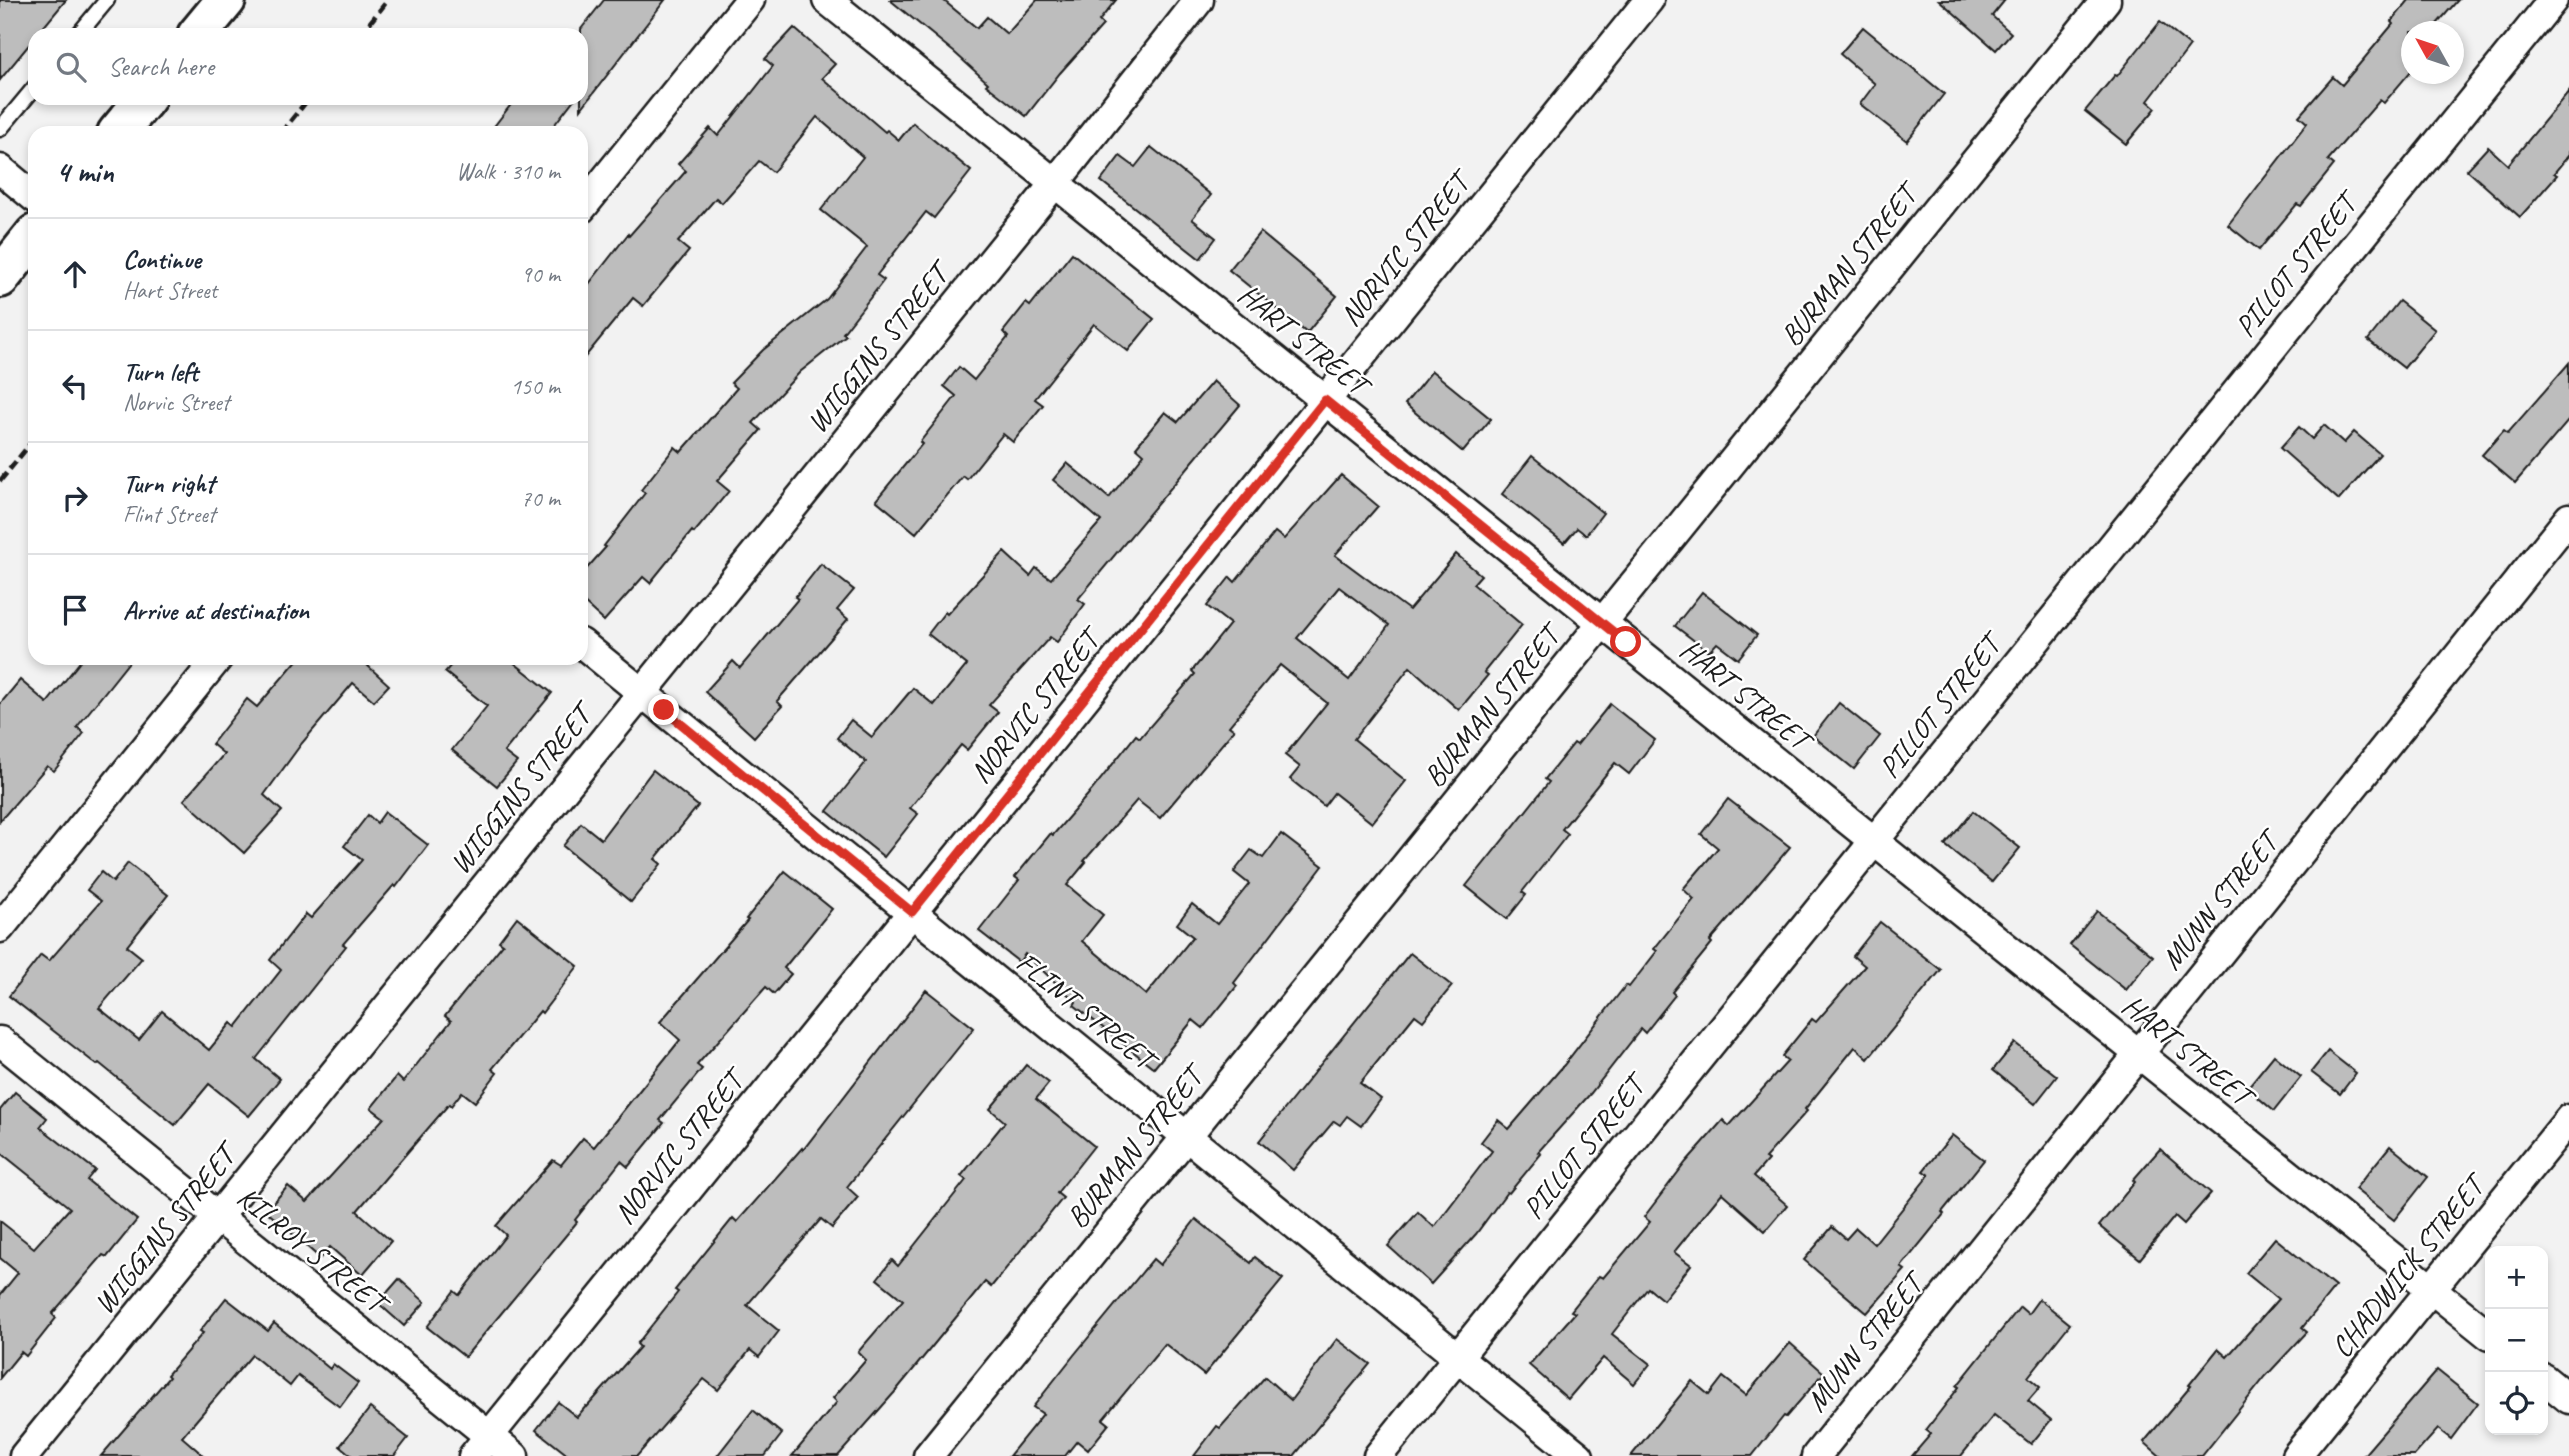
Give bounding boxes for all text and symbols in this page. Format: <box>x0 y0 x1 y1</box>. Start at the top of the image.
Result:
north arrow <box>2401 21 2464 84</box>
search box <box>28 28 588 105</box>
icon: search <box>52 48 90 86</box>
text: Search here <box>108 50 214 83</box>
text: 4 min <box>56 153 113 191</box>
text: Walk · 310 m <box>456 157 560 186</box>
street label: NORVIC STREET <box>1331 161 1481 334</box>
street label: BURMAN STREET <box>1772 173 1929 354</box>
street label: PILLOT STREET <box>2226 182 2368 345</box>
text: Continue <box>123 243 201 276</box>
street label: WIGGINS STREET <box>798 252 961 440</box>
icon: ahead <box>56 255 94 293</box>
text: 90 m <box>521 260 560 289</box>
street label: HART STREET <box>1231 275 1380 407</box>
text: Hart Street <box>123 276 217 305</box>
text: Turn left <box>123 355 198 388</box>
icon: left <box>56 367 94 405</box>
text: 150 m <box>511 372 560 401</box>
text: Norvic Street <box>123 388 229 417</box>
text: Turn right <box>123 467 214 500</box>
icon: right <box>56 479 94 517</box>
text: 70 m <box>521 484 560 513</box>
text: Flint Street <box>123 500 215 529</box>
icon: arrive <box>56 591 94 629</box>
text: Arrive at destination <box>123 594 309 627</box>
street label: BURMAN STREET <box>1415 614 1572 795</box>
street label: NORVIC STREET <box>961 618 1111 791</box>
street label: PILLOT STREET <box>1870 623 2012 786</box>
route start <box>1610 626 1641 657</box>
street label: HART STREET <box>1673 630 1822 762</box>
street label: WIGGINS STREET <box>441 693 604 881</box>
route end <box>648 694 679 725</box>
street label: MUNN STREET <box>2152 820 2290 977</box>
street label: FLINT STREET <box>1009 943 1167 1081</box>
street label: HART STREET <box>2115 986 2264 1118</box>
street label: BURMAN STREET <box>1058 1055 1215 1236</box>
street label: NORVIC STREET <box>605 1059 755 1232</box>
street label: PILLOT STREET <box>1514 1064 1656 1227</box>
street label: WIGGINS STREET <box>85 1133 248 1321</box>
street label: CHADWICK STREET <box>2322 1164 2495 1365</box>
street label: KILROY STREET <box>230 1178 398 1325</box>
map controls <box>2485 1246 2548 1435</box>
button: + <box>2485 1246 2548 1309</box>
street label: MUNN STREET <box>1797 1262 1935 1419</box>
button: − <box>2485 1309 2548 1372</box>
button: locate <box>2485 1372 2548 1435</box>

